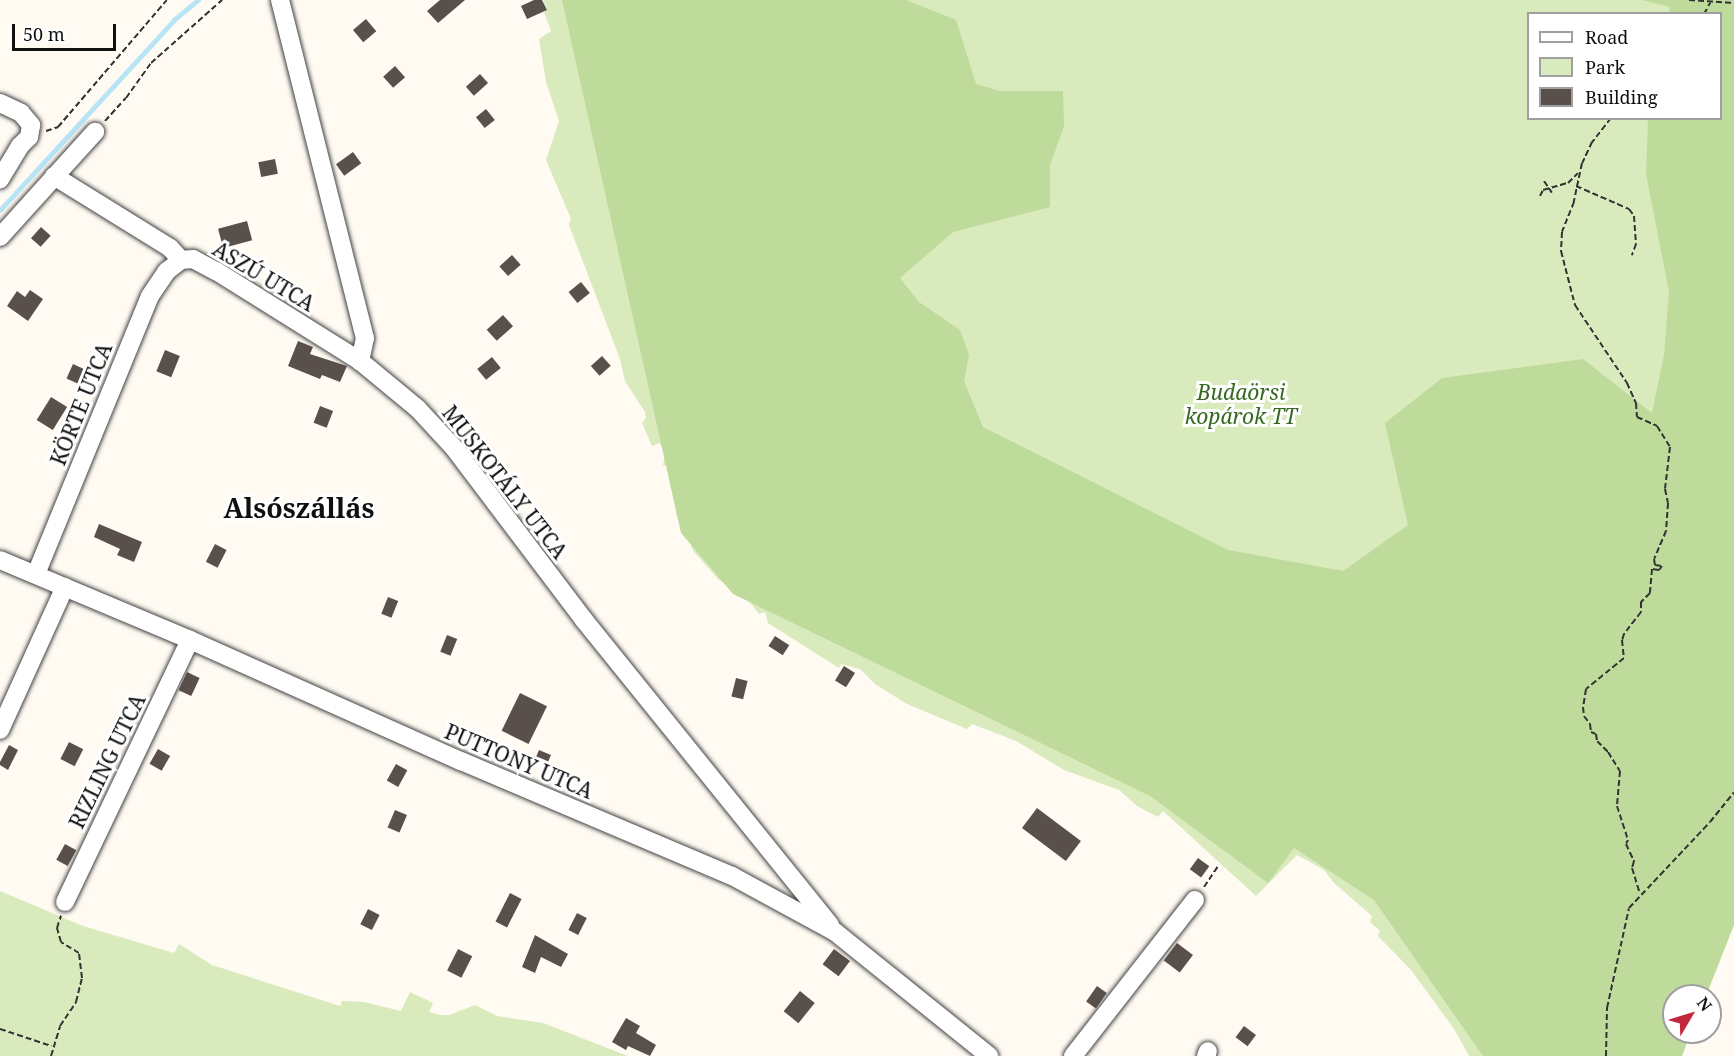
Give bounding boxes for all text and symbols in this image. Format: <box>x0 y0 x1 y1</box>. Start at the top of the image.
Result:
scale bar <box>15 12 118 50</box>
legend <box>1527 12 1722 120</box>
text: 50 m <box>23 22 65 46</box>
text: Road <box>1585 25 1628 49</box>
text: Park <box>1585 55 1625 79</box>
text: Building <box>1585 85 1658 109</box>
street label: ASZÚ UTCA <box>208 236 320 316</box>
street label: KÖRTE UTCA <box>45 339 117 469</box>
park label: Budaörsi kopárok TT <box>1185 379 1297 429</box>
street label: MUSKOTÁLY UTCA <box>437 400 573 564</box>
district label: Alsószállás <box>223 492 375 524</box>
street label: RIZLING UTCA <box>64 690 150 832</box>
street label: PUTTONY UTCA <box>441 718 597 804</box>
north arrow <box>1662 984 1722 1044</box>
text: N <box>1692 992 1717 1016</box>

